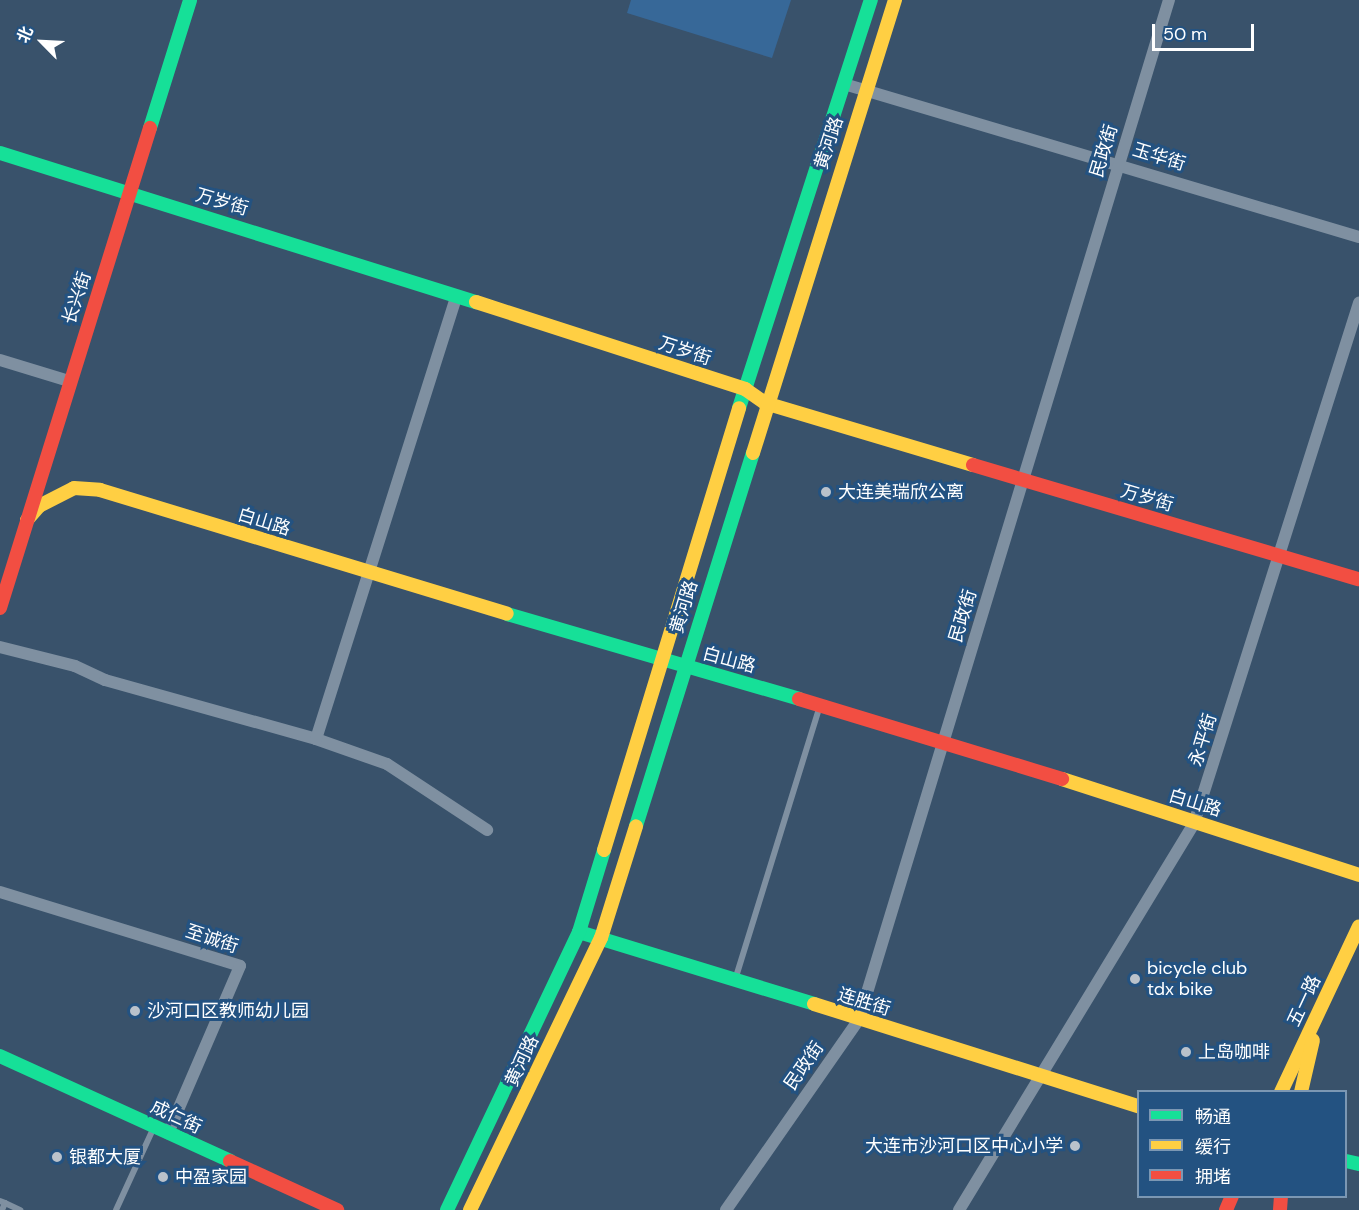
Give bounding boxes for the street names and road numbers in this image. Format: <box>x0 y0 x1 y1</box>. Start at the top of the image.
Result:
street label: 黄河路 <box>810 114 848 172</box>
street label: 民政街 <box>1086 122 1122 180</box>
street label: 玉华街 <box>1130 139 1188 175</box>
street label: 万岁街 <box>193 184 251 220</box>
street label: 长兴街 <box>58 269 96 327</box>
street label: 万岁街 <box>656 332 714 370</box>
street label: 万岁街 <box>1118 480 1176 516</box>
street label: 白山路 <box>235 504 293 540</box>
street label: 黄河路 <box>666 578 702 636</box>
street label: 民政街 <box>945 587 981 645</box>
street label: 白山路 <box>700 643 758 677</box>
street label: 永平街 <box>1185 711 1221 769</box>
street label: 白山路 <box>1166 785 1224 821</box>
street label: 至诚街 <box>183 920 241 958</box>
street label: 五一路 <box>1283 972 1325 1030</box>
street label: 连胜街 <box>835 984 893 1020</box>
street label: 黄河路 <box>501 1032 543 1090</box>
street label: 民政街 <box>780 1038 828 1094</box>
street label: 成仁街 <box>147 1096 205 1138</box>

